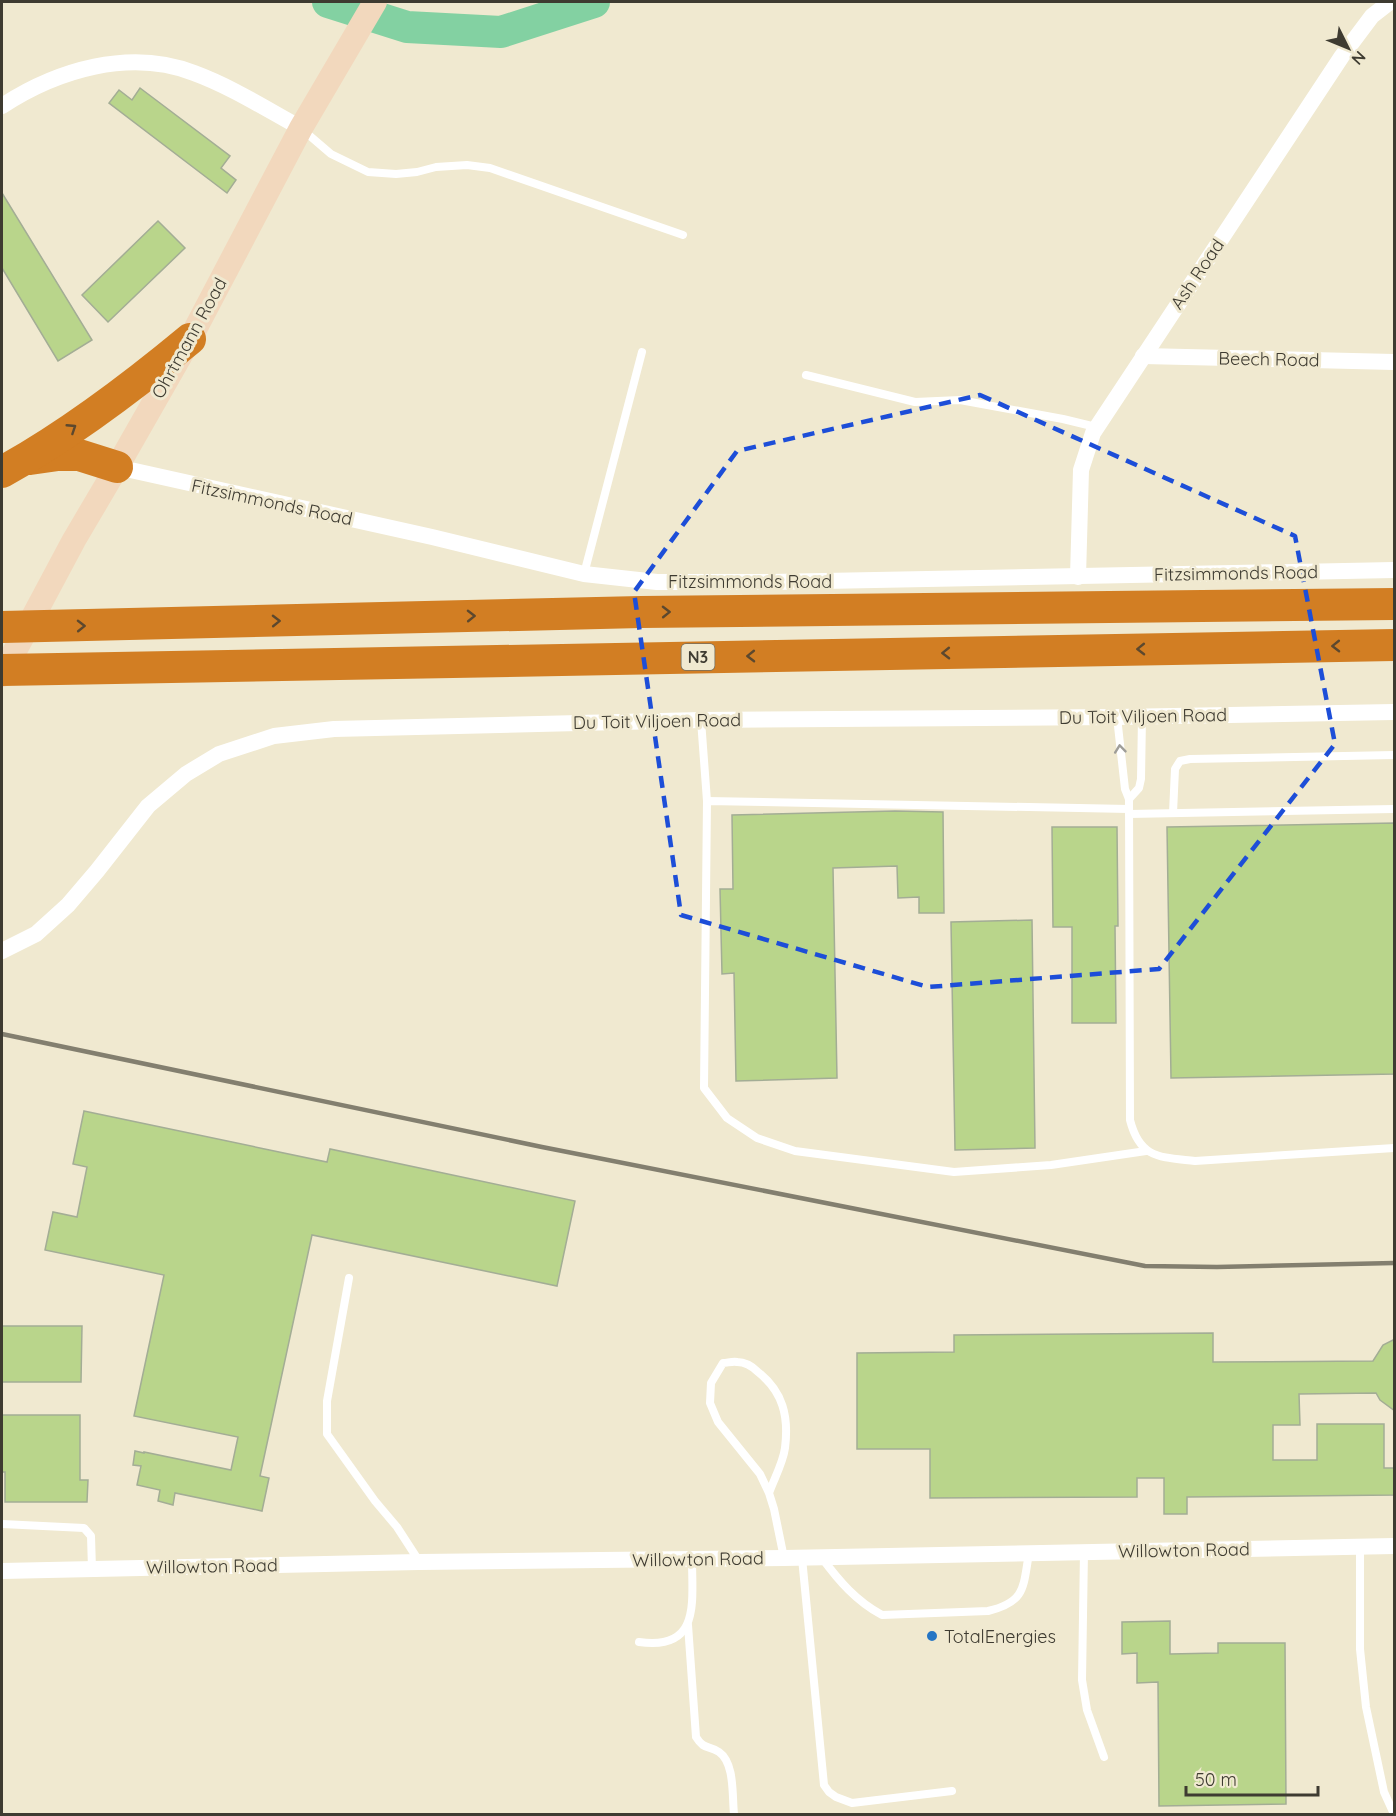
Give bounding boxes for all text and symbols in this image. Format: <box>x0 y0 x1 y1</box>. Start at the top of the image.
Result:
north arrow <box>1318 18 1378 78</box>
text: N <box>1348 47 1370 69</box>
street label: Ash Road <box>1165 234 1229 314</box>
street label: Ohrtmann Road <box>146 273 232 403</box>
street label: Beech Road <box>1218 347 1320 371</box>
one-way arrow <box>66 424 77 435</box>
street label: Fitzsimmonds Road <box>189 474 355 530</box>
street label: Fitzsimmonds Road <box>1154 560 1318 586</box>
street label: Fitzsimmonds Road <box>668 570 832 593</box>
one-way arrow <box>661 606 670 618</box>
one-way arrow <box>466 610 475 622</box>
one-way arrow <box>271 615 280 627</box>
one-way arrow <box>76 619 85 632</box>
one-way arrow <box>1332 639 1341 652</box>
one-way arrow <box>1137 643 1146 655</box>
road number: N3 <box>682 644 714 670</box>
one-way arrow <box>942 647 951 659</box>
one-way arrow <box>747 650 756 663</box>
street label: Du Toit Viljoen Road <box>1059 703 1227 729</box>
street label: Du Toit Viljoen Road <box>573 708 741 734</box>
one-way arrow <box>1115 744 1127 753</box>
street label: Willowton Road <box>1118 1537 1250 1563</box>
street label: Willowton Road <box>632 1546 764 1572</box>
street label: Willowton Road <box>146 1553 278 1579</box>
place label: TotalEnergies <box>944 1625 1056 1648</box>
marker: TotalEnergies <box>925 1629 939 1643</box>
scale bar <box>1186 1759 1318 1797</box>
text: 50 m <box>1195 1768 1237 1791</box>

